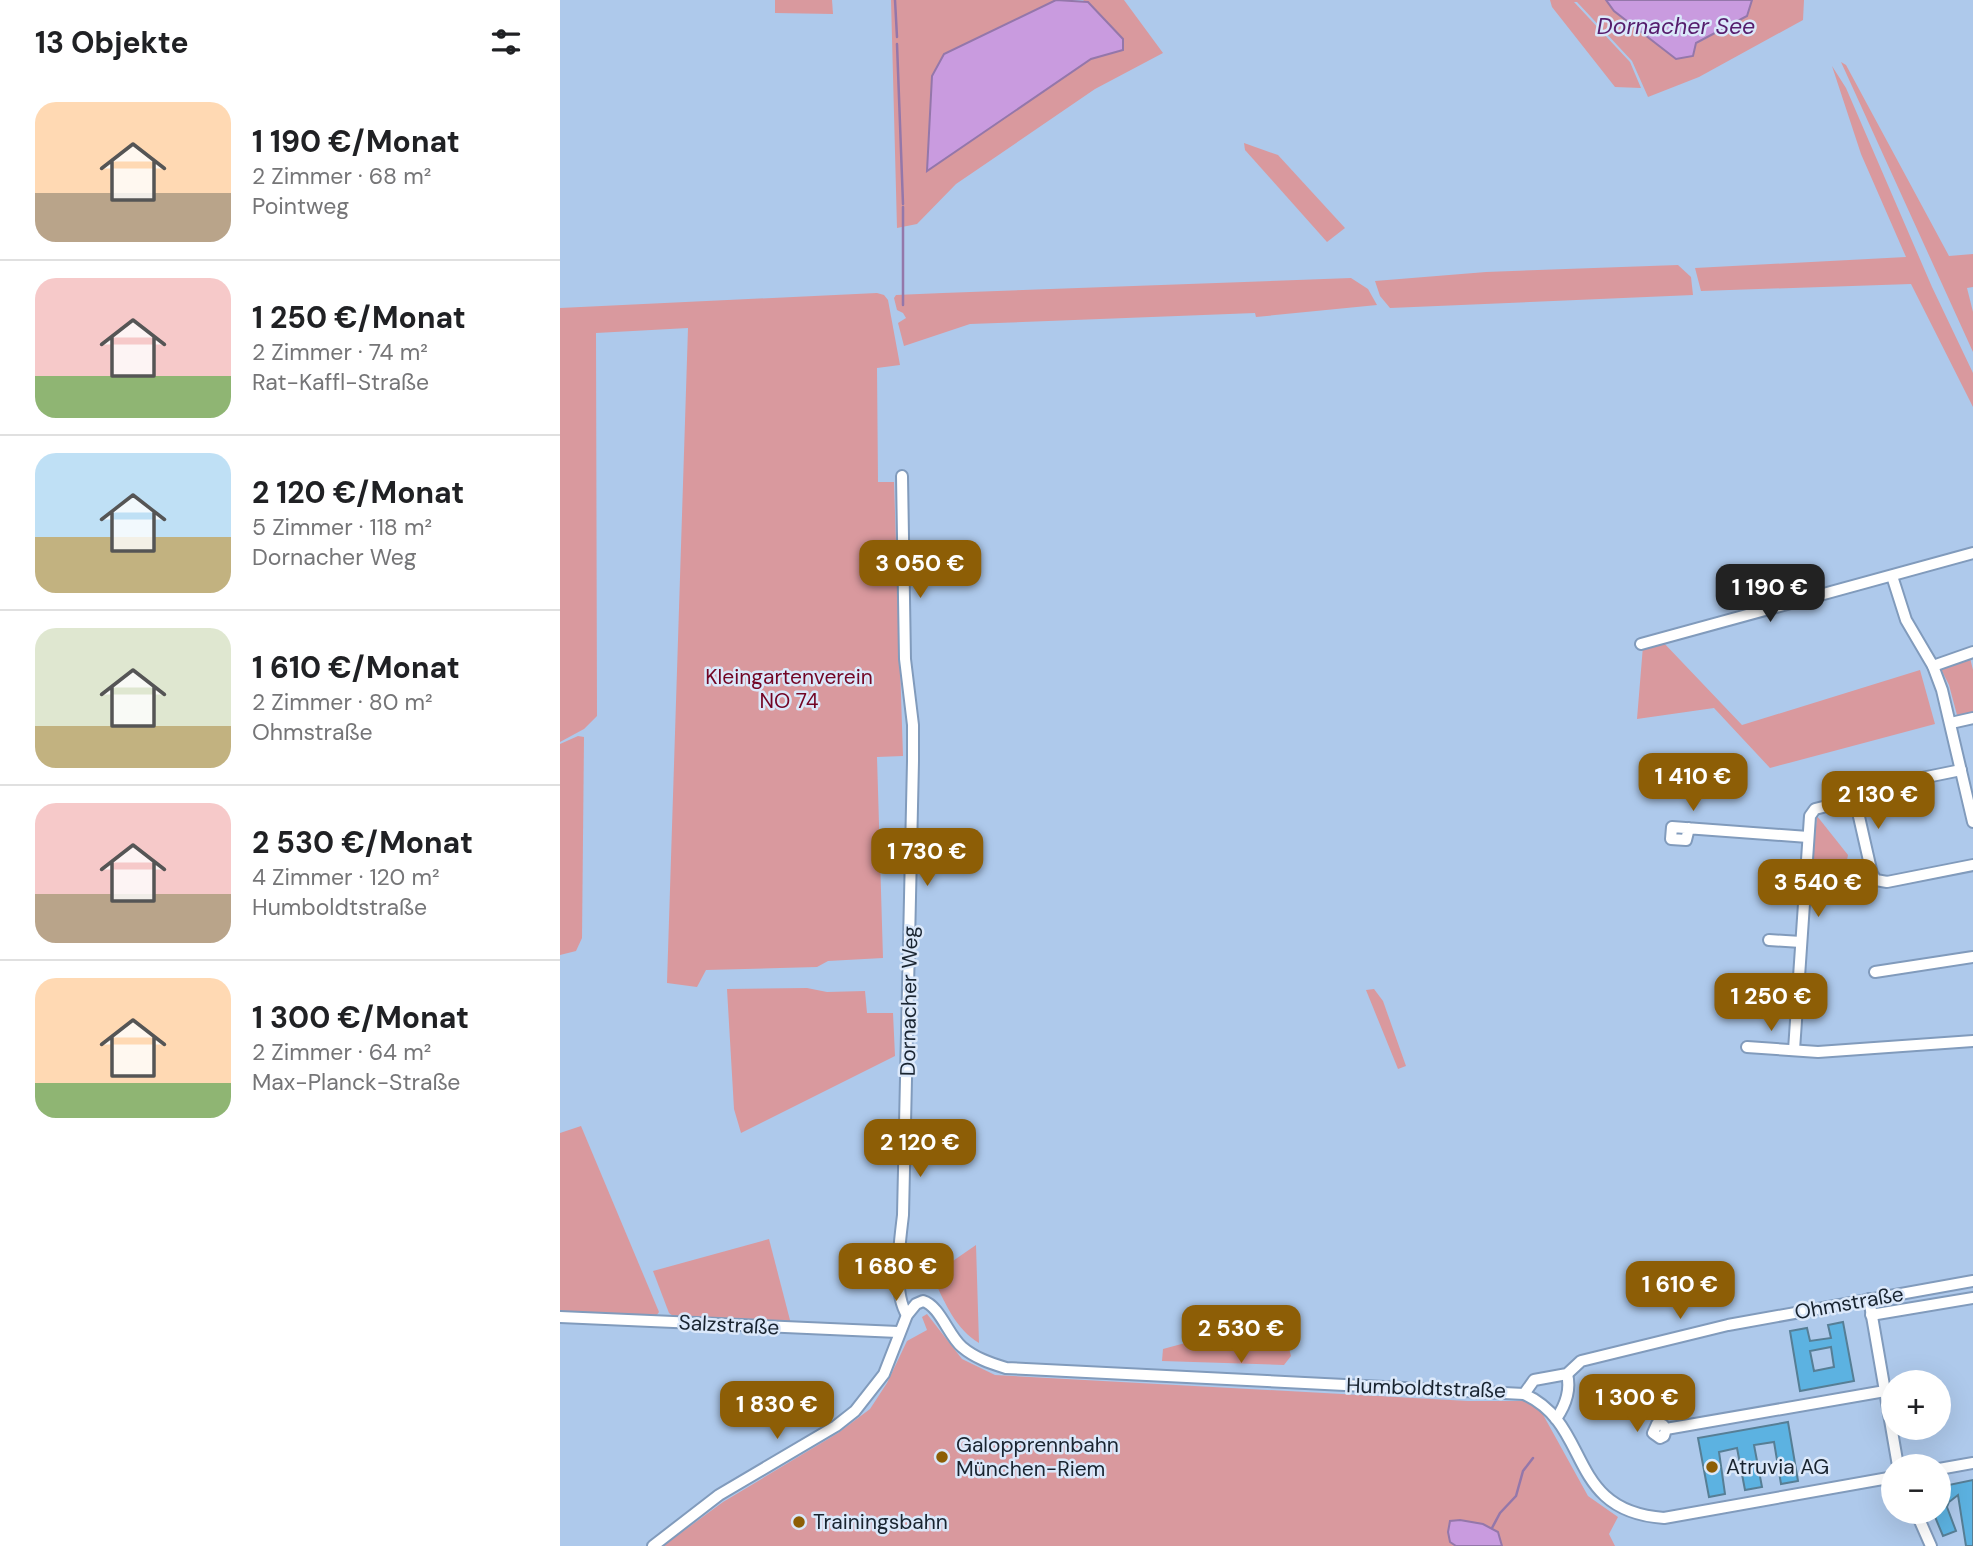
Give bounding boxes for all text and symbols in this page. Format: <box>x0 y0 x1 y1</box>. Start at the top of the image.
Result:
water label: Dornacher See <box>1597 11 1755 41</box>
text: 13 Objekte <box>35 23 189 62</box>
icon: filters <box>487 23 525 61</box>
text: 1 190 €/Monat <box>252 122 460 161</box>
icon: home <box>91 130 175 214</box>
text: 2 Zimmer · 68 m² <box>252 161 431 191</box>
text: Pointweg <box>252 191 349 221</box>
text: 1 250 €/Monat <box>252 298 466 337</box>
icon: home <box>91 306 175 390</box>
text: 2 Zimmer · 74 m² <box>252 337 428 367</box>
text: Rat-Kaffl-Straße <box>252 367 429 397</box>
text: 2 120 €/Monat <box>252 473 464 512</box>
icon: home <box>91 481 175 565</box>
text: 5 Zimmer · 118 m² <box>252 512 432 542</box>
pin: 3 050 € <box>855 540 985 600</box>
text: Dornacher Weg <box>252 542 417 572</box>
text: 3 050 € <box>875 548 965 578</box>
pin: 1 190 € <box>1705 564 1835 624</box>
text: 1 190 € <box>1732 572 1808 602</box>
text: 1 610 €/Monat <box>252 648 460 687</box>
icon: home <box>91 656 175 740</box>
park label: Kleingartenverein NO 74 <box>705 663 873 715</box>
text: 2 Zimmer · 80 m² <box>252 687 433 717</box>
text: Ohmstraße <box>252 717 373 747</box>
pin: 1 410 € <box>1628 754 1758 813</box>
text: 1 410 € <box>1655 761 1731 791</box>
pin: 2 130 € <box>1813 772 1943 831</box>
text: 2 130 € <box>1838 779 1918 809</box>
text: 2 530 €/Monat <box>252 823 473 862</box>
pin: 1 730 € <box>862 828 992 888</box>
icon: home <box>91 831 175 915</box>
text: 1 730 € <box>887 836 967 866</box>
pin: 3 540 € <box>1753 860 1883 919</box>
text: 4 Zimmer · 120 m² <box>252 862 440 892</box>
text: 3 540 € <box>1774 867 1862 897</box>
text: Humboldtstraße <box>252 892 427 922</box>
street label: Dornacher Weg <box>894 925 924 1076</box>
pin: 1 250 € <box>1706 974 1836 1033</box>
text: 1 250 € <box>1730 981 1812 1011</box>
text: 1 300 €/Monat <box>252 998 469 1037</box>
icon: home <box>91 1006 175 1090</box>
text: 2 Zimmer · 64 m² <box>252 1037 431 1067</box>
text: Max-Planck-Straße <box>252 1067 460 1097</box>
pin: 2 120 € <box>855 1120 985 1179</box>
text: 2 120 € <box>880 1127 960 1157</box>
pin: 1 680 € <box>831 1244 961 1303</box>
text: 1 680 € <box>855 1251 937 1281</box>
pin: 1 610 € <box>1615 1262 1745 1321</box>
text: 1 610 € <box>1642 1269 1718 1299</box>
street label: Ohmstraße <box>1792 1280 1906 1326</box>
pin: 2 530 € <box>1176 1306 1306 1365</box>
street label: Salzstraße <box>678 1308 780 1342</box>
text: 2 530 € <box>1198 1313 1284 1343</box>
map controls <box>1881 1370 1951 1524</box>
button: + <box>1881 1370 1951 1440</box>
street label: Humboldtstraße <box>1346 1371 1506 1405</box>
pin: 1 300 € <box>1572 1374 1702 1434</box>
pin: 1 830 € <box>712 1382 842 1441</box>
text: 1 300 € <box>1595 1382 1679 1412</box>
text: 1 830 € <box>736 1389 818 1419</box>
place label: Galopprennbahn München-Riem <box>956 1431 1119 1483</box>
marker: Galopprennbahn München-Riem <box>934 1449 950 1465</box>
place label: Atruvia AG <box>1726 1453 1829 1481</box>
button: − <box>1881 1454 1951 1524</box>
marker: Atruvia AG <box>1704 1459 1720 1475</box>
place label: Trainingsbahn <box>813 1508 948 1536</box>
marker: Trainingsbahn <box>791 1514 807 1530</box>

